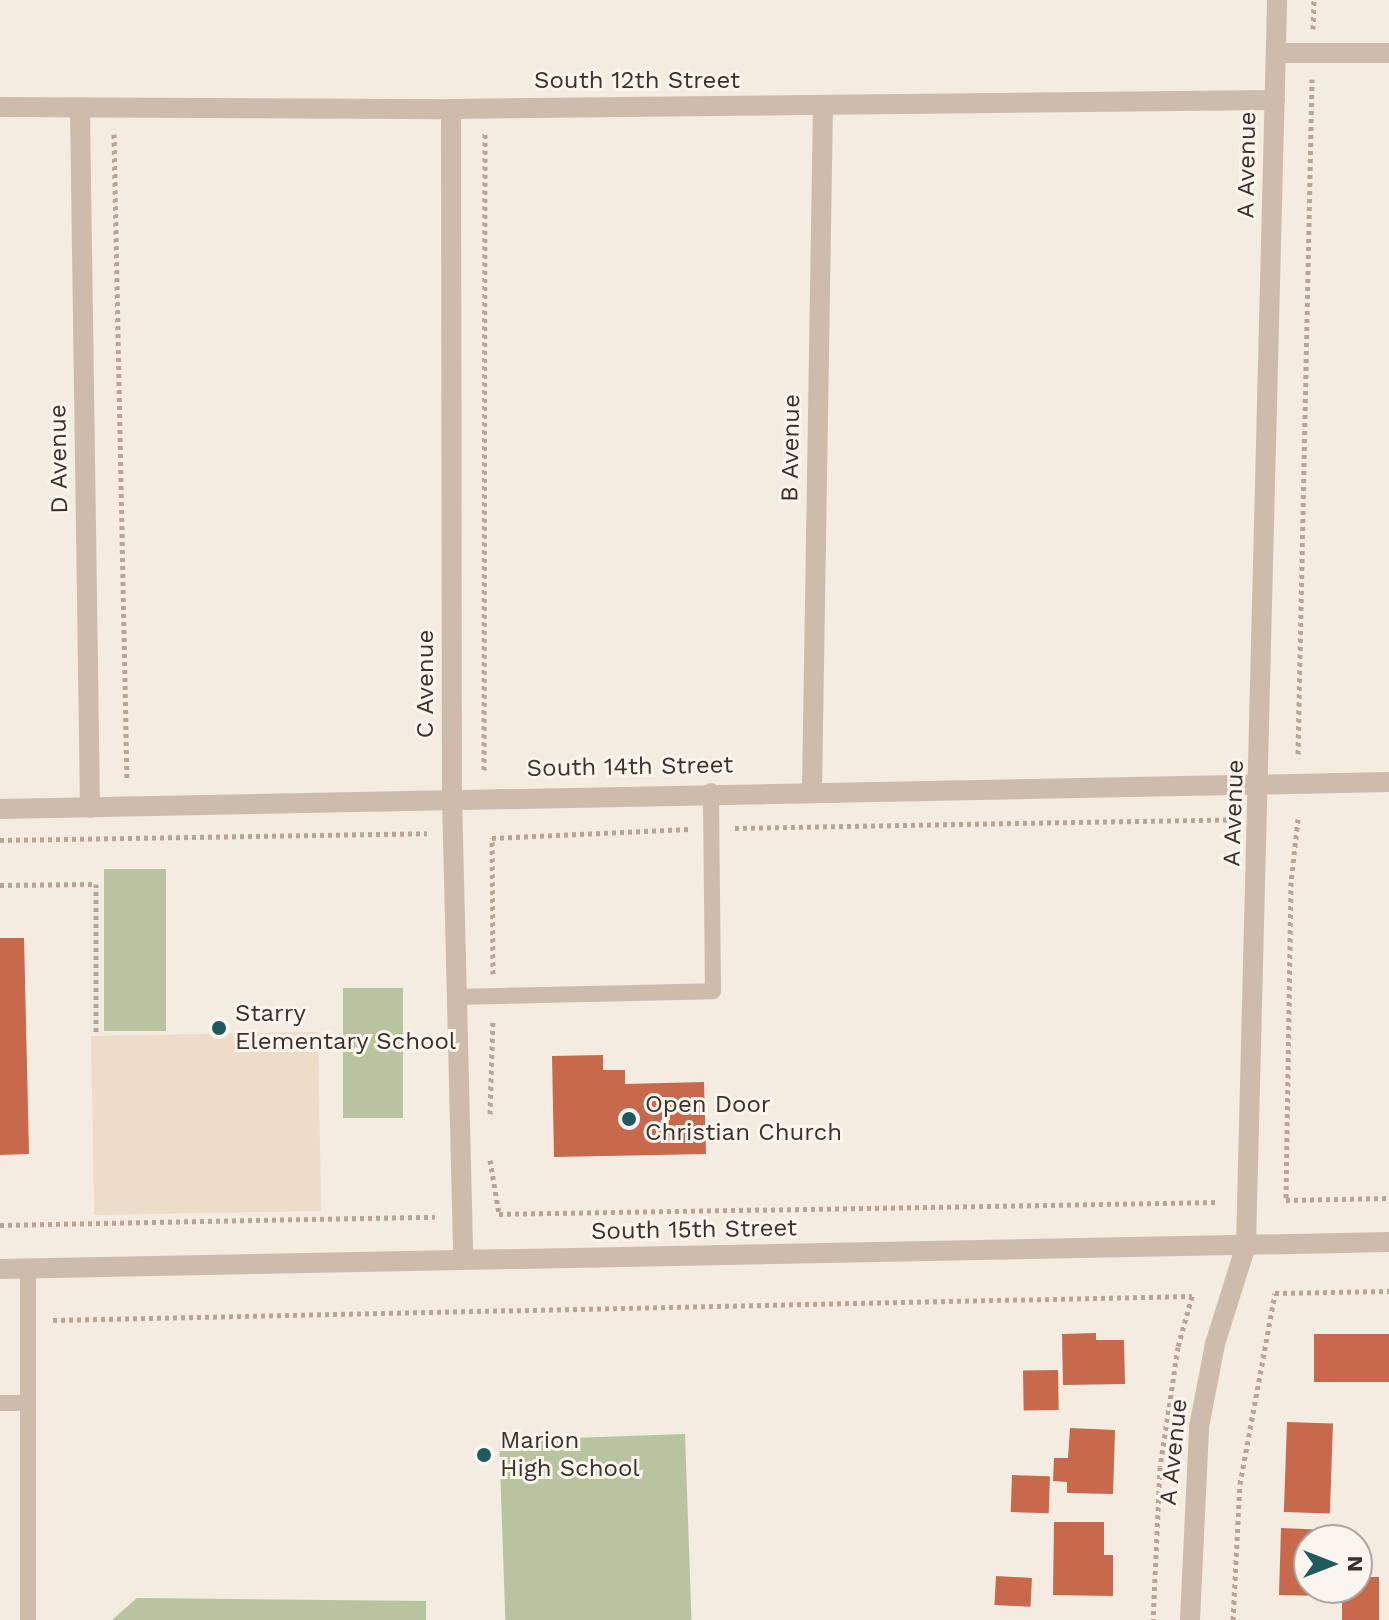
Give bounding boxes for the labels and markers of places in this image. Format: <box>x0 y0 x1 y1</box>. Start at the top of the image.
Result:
place label: Starry Elementary School <box>235 1000 457 1056</box>
marker: Starry Elementary School <box>210 1019 228 1037</box>
place label: Open Door Christian Church <box>645 1091 842 1147</box>
marker: Open Door Christian Church <box>620 1110 638 1128</box>
place label: Marion High School <box>500 1427 640 1483</box>
marker: Marion High School <box>475 1446 493 1464</box>

